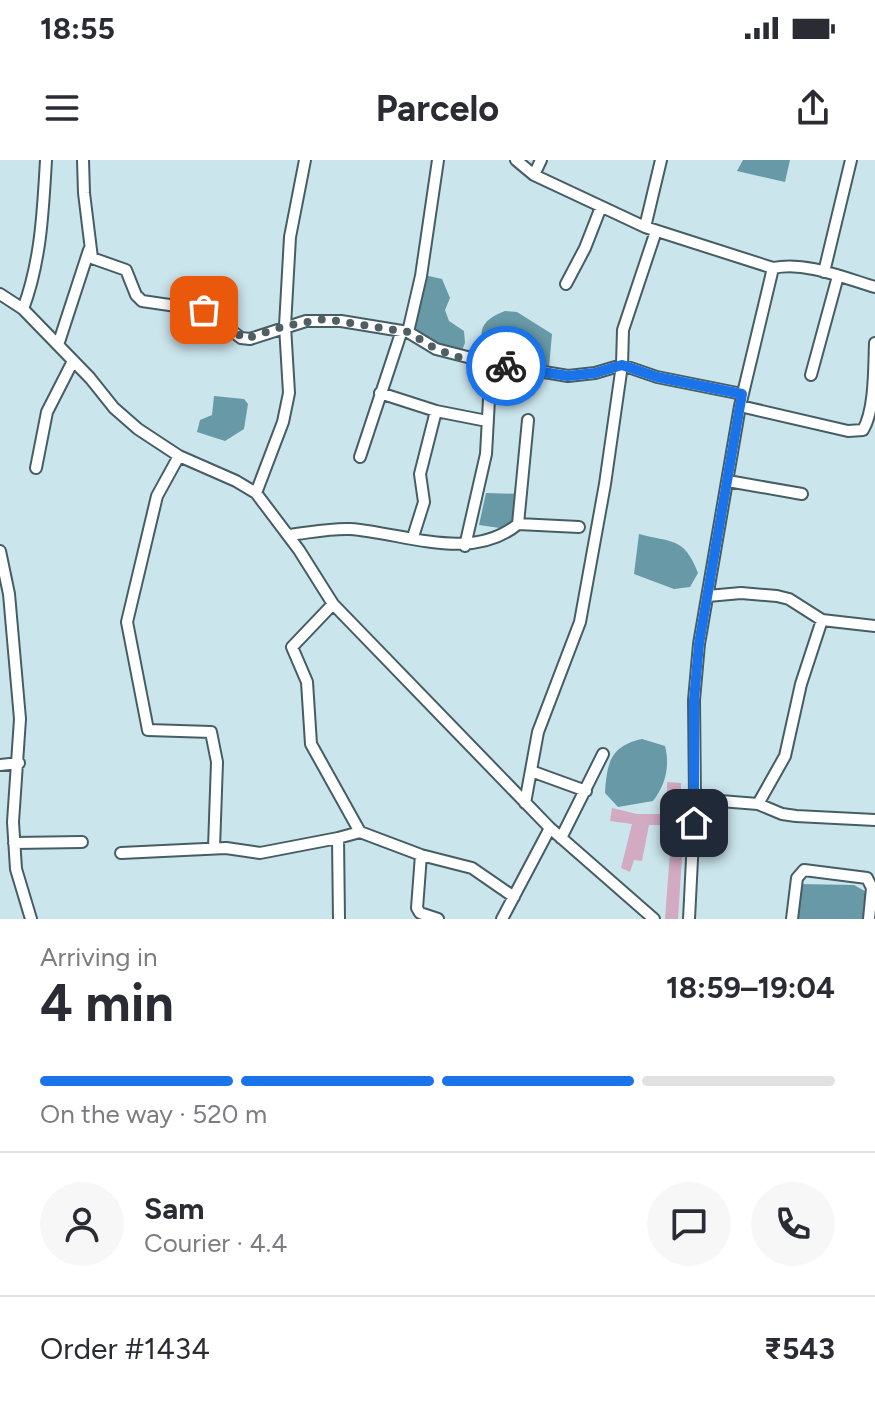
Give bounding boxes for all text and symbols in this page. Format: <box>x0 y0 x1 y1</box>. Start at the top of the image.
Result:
text: 18:55 <box>40 10 115 47</box>
icon: menu <box>40 86 84 130</box>
icon: share <box>791 86 835 130</box>
text: Parcelo <box>376 87 499 130</box>
pin <box>170 276 238 344</box>
icon: bag <box>182 288 226 332</box>
courier <box>466 326 546 406</box>
icon: bike <box>484 344 528 388</box>
pin <box>660 789 728 857</box>
icon: home <box>672 801 716 845</box>
text: Arriving in <box>40 941 158 973</box>
text: 18:59–19:04 <box>666 969 835 1006</box>
text: 4 min <box>40 972 174 1034</box>
text: On the way · 520 m <box>40 1098 267 1130</box>
button: person <box>40 1182 124 1266</box>
button: chat <box>647 1182 731 1266</box>
button: phone <box>751 1182 835 1266</box>
text: Sam <box>144 1190 204 1227</box>
text: Courier · 4.4 <box>144 1227 287 1259</box>
text: Order #1434 <box>40 1330 210 1367</box>
text: ₹543 <box>764 1330 835 1367</box>

